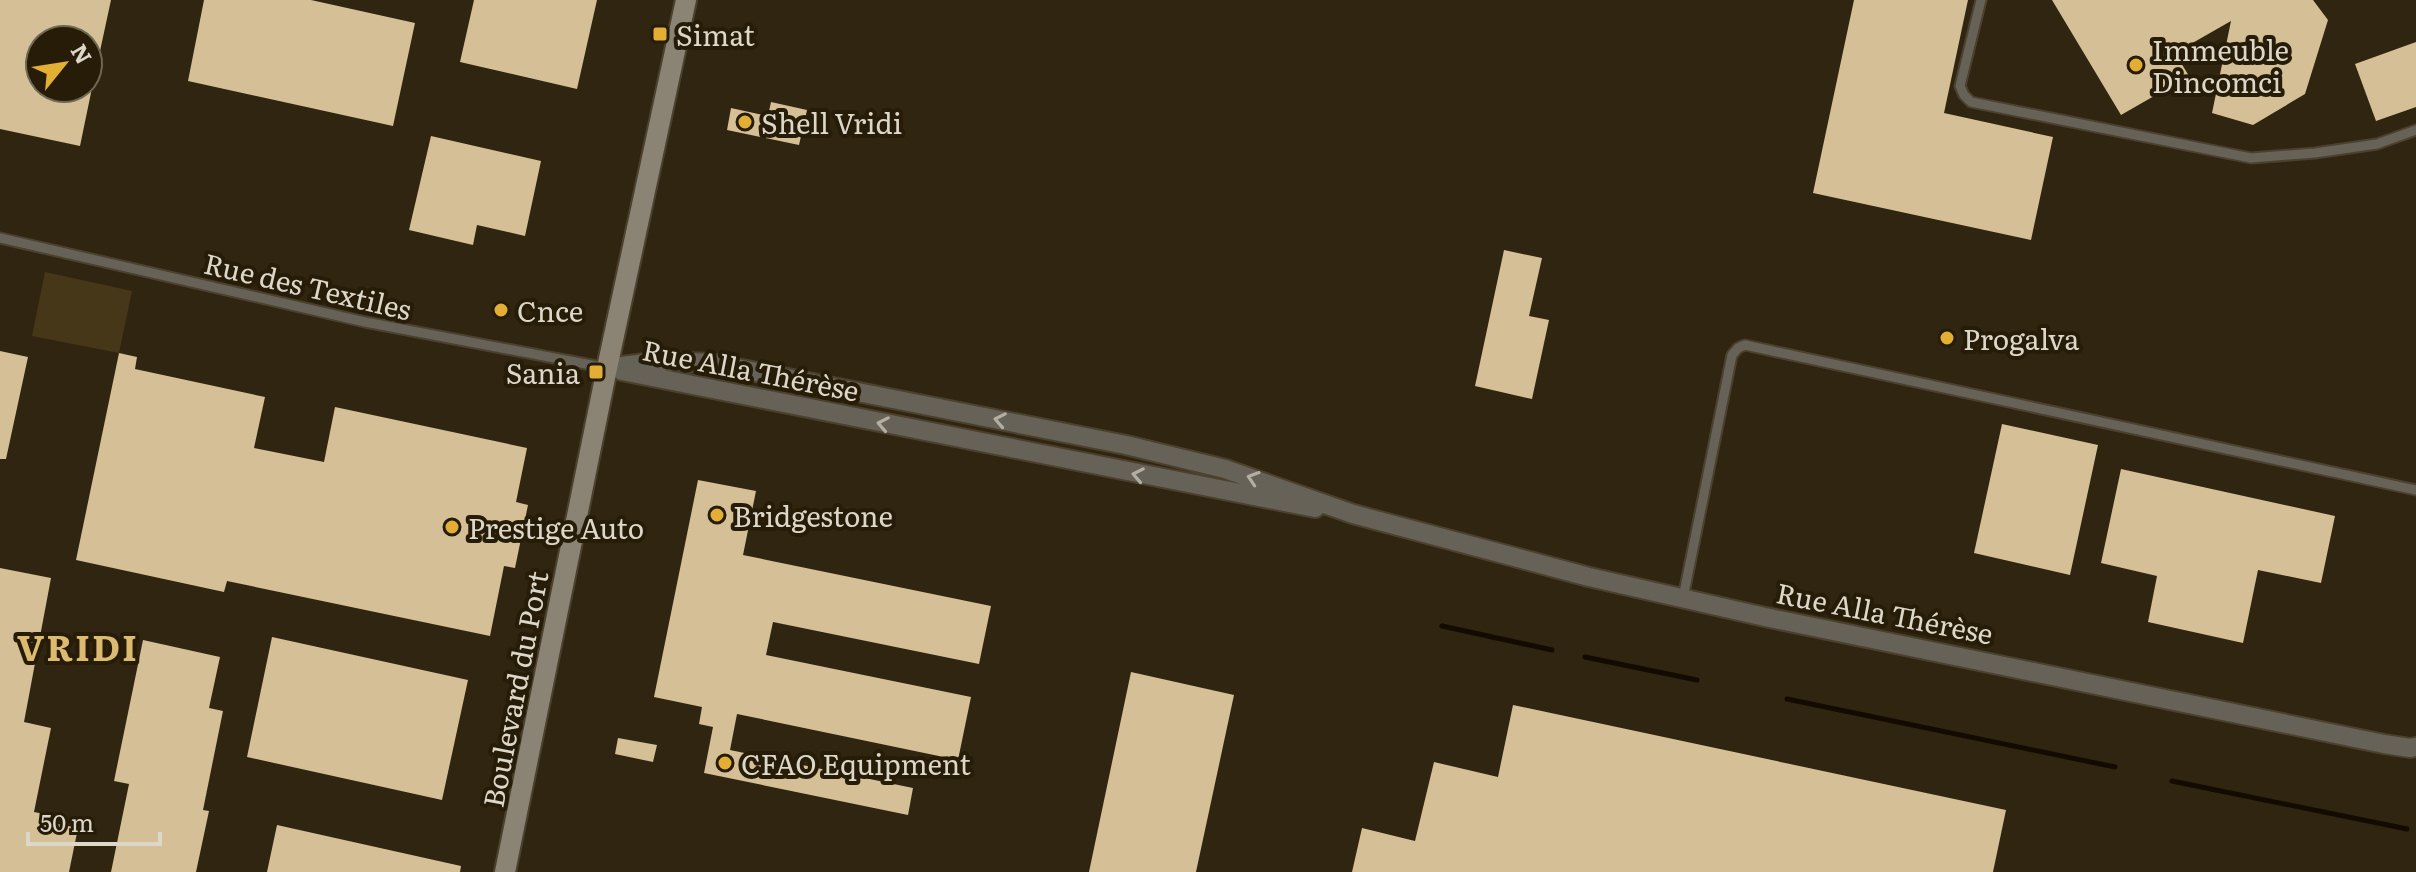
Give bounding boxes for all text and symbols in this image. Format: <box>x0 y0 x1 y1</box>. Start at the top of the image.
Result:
place label: Simat <box>676 13 755 55</box>
north arrow <box>24 24 104 104</box>
marker: Simat <box>651 25 669 43</box>
place label: Immeuble Dincomci <box>2152 28 2289 102</box>
text: N <box>64 37 102 69</box>
marker: Immeuble Dincomci <box>2127 56 2145 74</box>
place label: Shell Vridi <box>761 101 902 143</box>
marker: Shell Vridi <box>736 113 754 131</box>
street label: Rue des Textiles <box>200 241 416 329</box>
place label: Cnce <box>517 289 583 331</box>
marker: Cnce <box>492 301 510 319</box>
place label: Progalva <box>1963 317 2079 359</box>
street label: Rue Alla Thérèse <box>639 327 863 411</box>
marker: Progalva <box>1938 329 1956 347</box>
place label: Sania <box>506 351 580 393</box>
marker: Sania <box>587 363 605 381</box>
one-way arrow <box>993 413 1007 430</box>
one-way arrow <box>877 417 890 434</box>
one-way arrow <box>1132 467 1146 484</box>
one-way arrow <box>1247 472 1261 488</box>
place label: Bridgestone <box>733 494 893 536</box>
place label: Prestige Auto <box>468 506 644 548</box>
marker: Bridgestone <box>708 506 726 524</box>
marker: Prestige Auto <box>443 518 461 536</box>
street label: Boulevard du Port <box>470 567 558 811</box>
street label: Rue Alla Thérèse <box>1773 570 1997 654</box>
district label: VRIDI <box>17 619 139 672</box>
place label: CFAO Equipment <box>741 742 972 784</box>
marker: CFAO Equipment <box>716 754 734 772</box>
scale bar <box>28 796 160 846</box>
text: 50 m <box>40 804 94 839</box>

